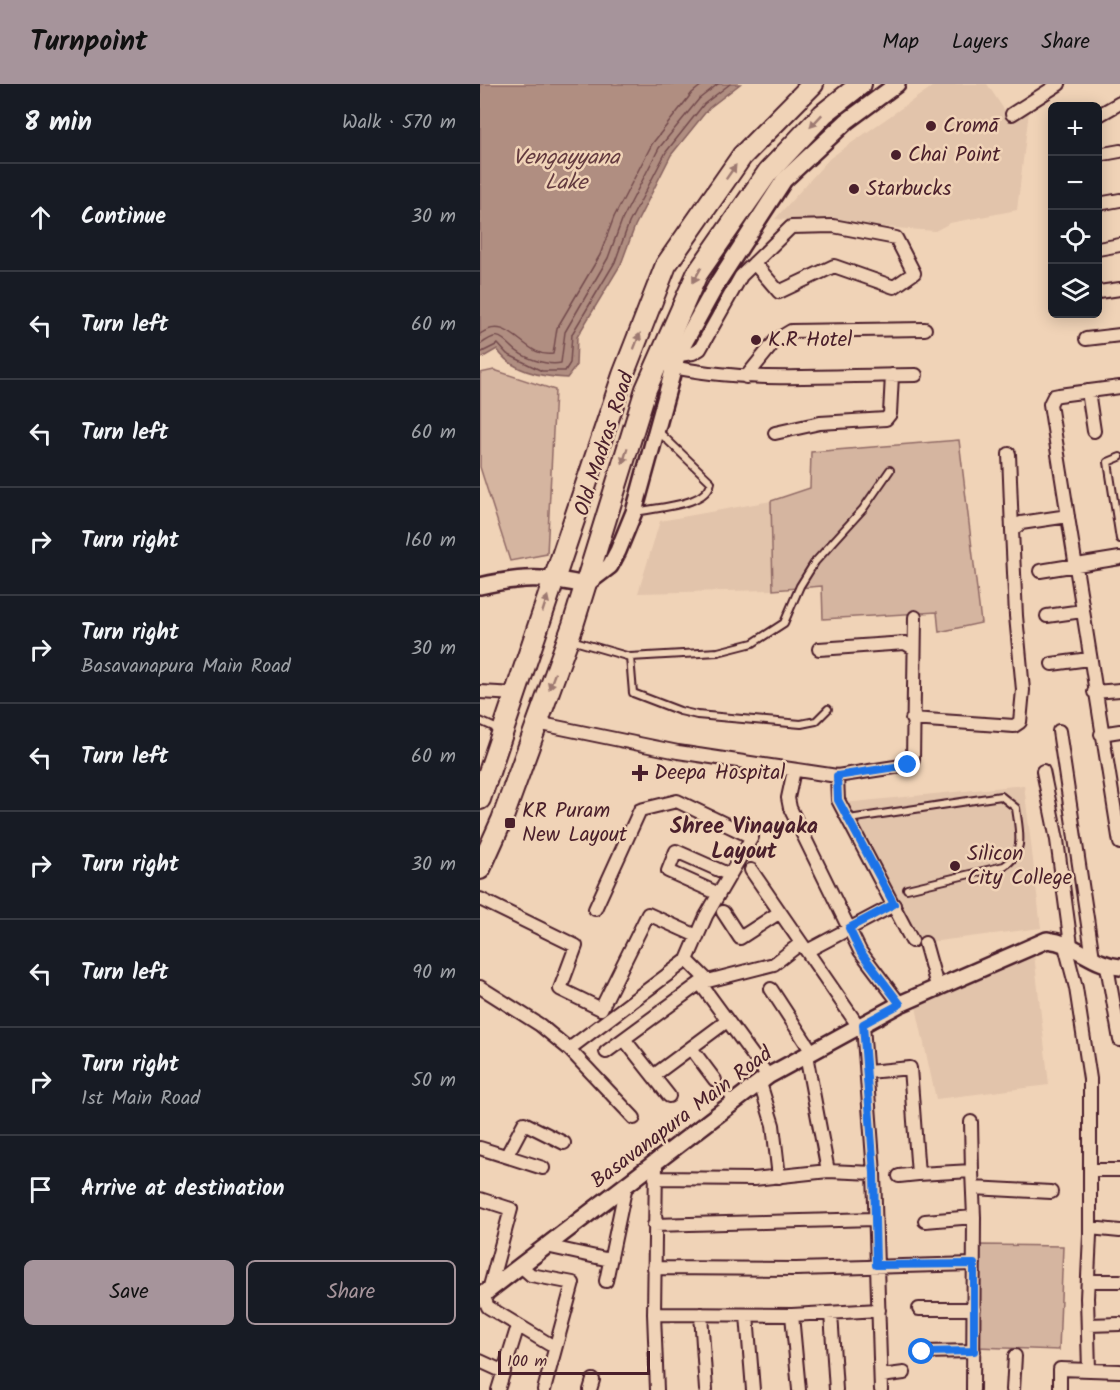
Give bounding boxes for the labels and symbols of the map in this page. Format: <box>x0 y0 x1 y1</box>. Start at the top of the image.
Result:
place label: Cromā <box>943 110 1001 143</box>
one-way arrow <box>809 114 823 129</box>
marker: Cromā <box>924 119 938 133</box>
place label: Chai Point <box>908 139 1001 172</box>
water label: Vengayyana Lake <box>512 141 621 201</box>
marker: Chai Point <box>889 148 903 162</box>
one-way arrow <box>725 164 737 180</box>
place label: Starbucks <box>866 173 951 206</box>
marker: Starbucks <box>847 182 861 196</box>
one-way arrow <box>692 267 702 284</box>
place label: K.R Hotel <box>768 324 852 357</box>
one-way arrow <box>633 332 642 350</box>
marker: K.R Hotel <box>749 333 763 347</box>
street label: Old Madras Road <box>566 367 644 520</box>
one-way arrow <box>620 447 629 465</box>
one-way arrow <box>541 595 551 613</box>
one-way arrow <box>547 672 557 690</box>
route end <box>894 751 920 777</box>
place label: Deepa Hospital <box>654 757 785 790</box>
marker: Deepa Hospital <box>631 764 649 782</box>
place label: KR Puram New Layout <box>522 795 628 852</box>
district label: Shree Vinayaka Layout <box>670 810 818 870</box>
marker: KR Puram New Layout <box>503 816 517 830</box>
place label: Silicon City College <box>967 838 1073 895</box>
marker: Silicon City College <box>948 859 962 873</box>
street label: Basavanapura Main Road <box>584 1038 780 1197</box>
route start <box>908 1338 934 1364</box>
scale bar <box>498 1348 650 1376</box>

